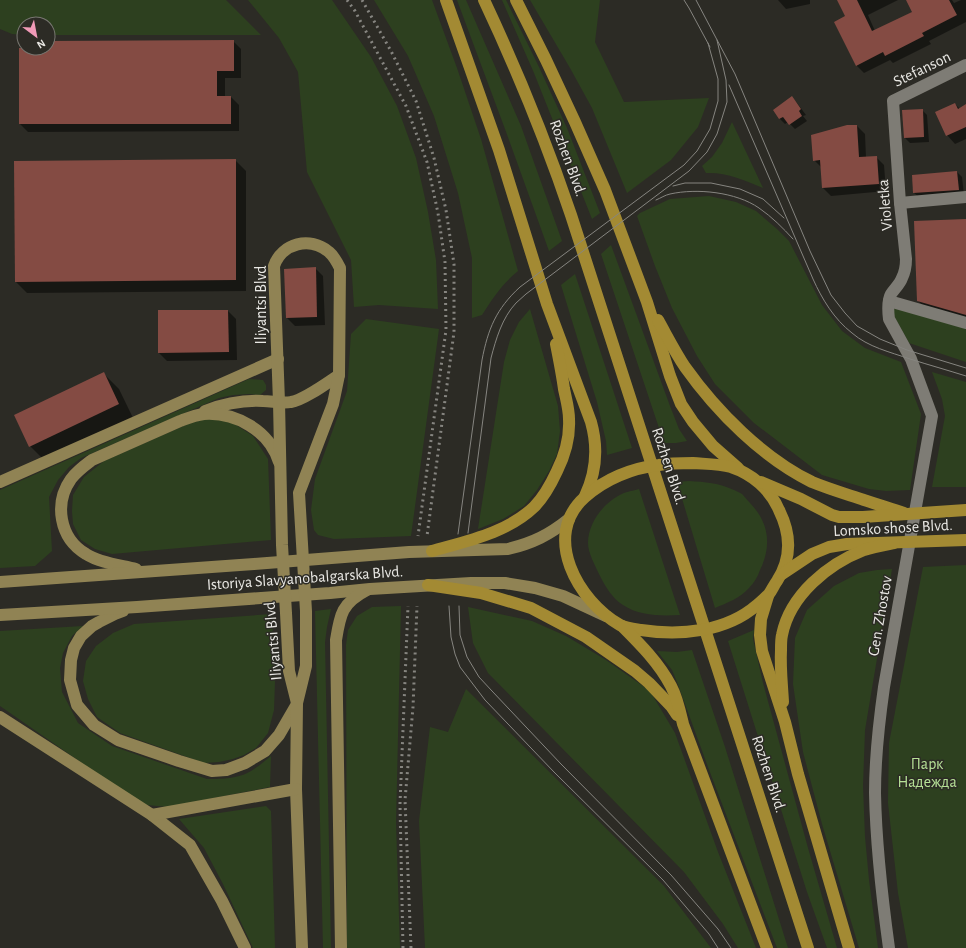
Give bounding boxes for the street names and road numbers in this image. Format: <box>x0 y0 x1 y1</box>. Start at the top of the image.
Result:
street label: Stefanson <box>891 48 953 90</box>
street label: Rozhen Blvd. <box>547 118 589 198</box>
street label: Violetka <box>875 179 895 231</box>
street label: Iliyantsi Blvd <box>253 265 270 345</box>
street label: Rozhen Blvd. <box>649 425 689 507</box>
street label: Lomsko shose Blvd. <box>833 517 953 539</box>
street label: Istoriya Slavyanobalgarska Blvd. <box>206 563 404 594</box>
street label: Gen. Zhostov <box>865 574 895 657</box>
street label: Iliyantsi Blvd <box>262 601 285 681</box>
street label: Rozhen Blvd. <box>749 733 789 815</box>

